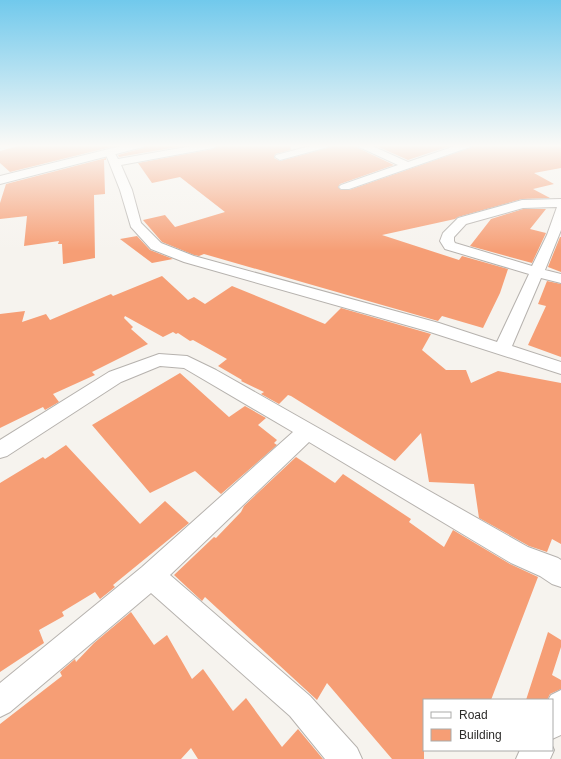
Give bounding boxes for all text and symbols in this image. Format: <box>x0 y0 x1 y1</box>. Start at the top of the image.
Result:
legend <box>423 699 553 751</box>
text: Road <box>459 708 488 722</box>
text: Building <box>459 728 502 742</box>

